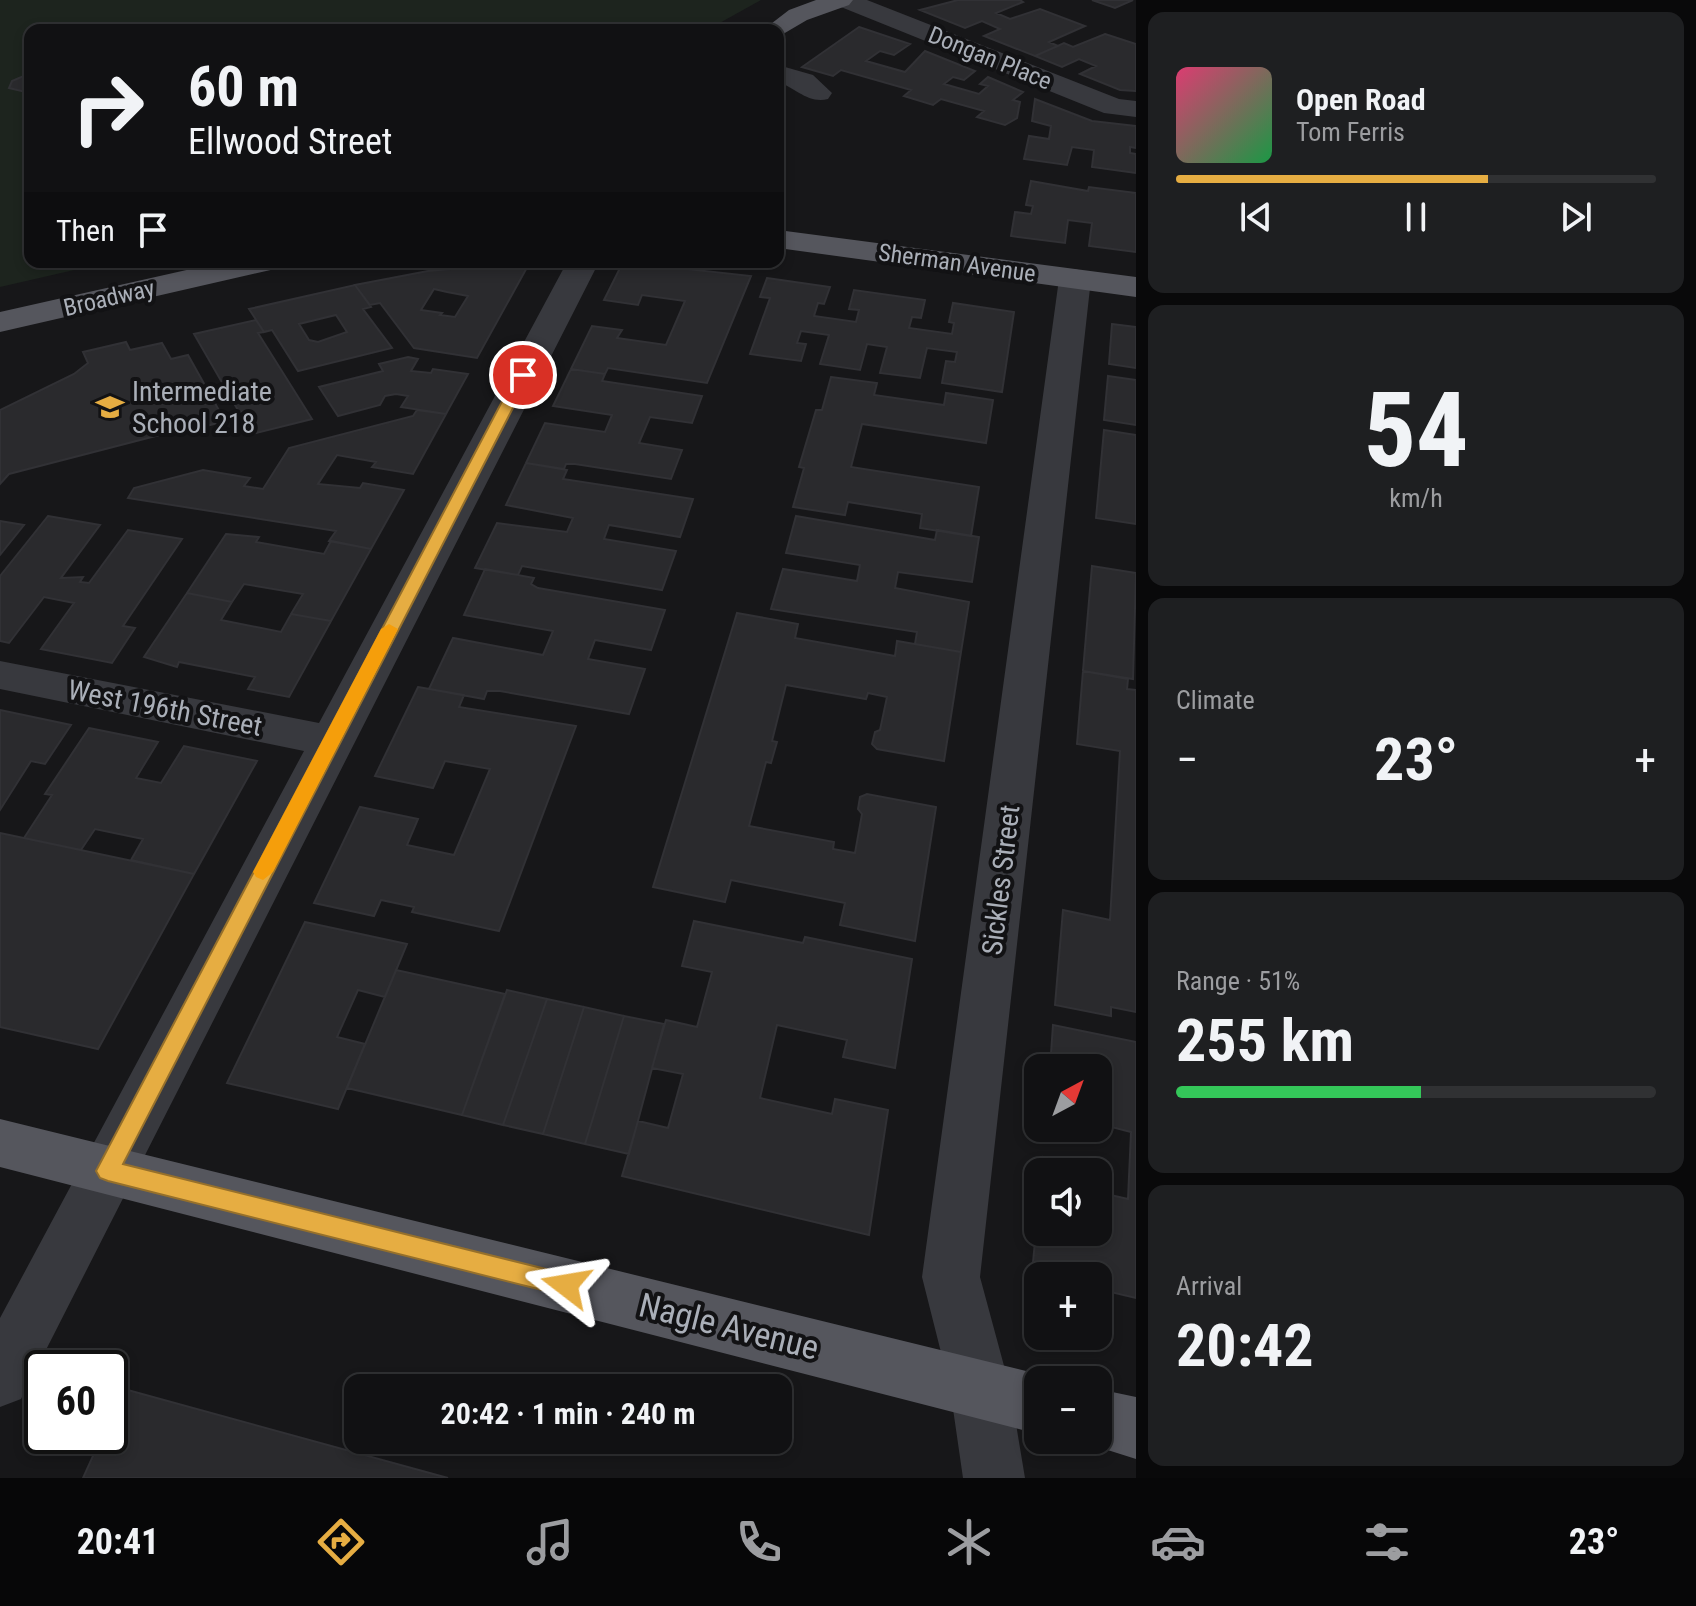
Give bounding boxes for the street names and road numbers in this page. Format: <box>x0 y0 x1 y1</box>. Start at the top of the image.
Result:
street label: Dongan Place <box>924 21 1056 95</box>
street label: Sherman Avenue <box>877 238 1037 288</box>
street label: Broadway <box>61 274 157 322</box>
street label: West 196th Street <box>65 673 265 743</box>
street label: Sickles Street <box>975 803 1027 957</box>
street label: Nagle Avenue <box>635 1284 823 1368</box>

